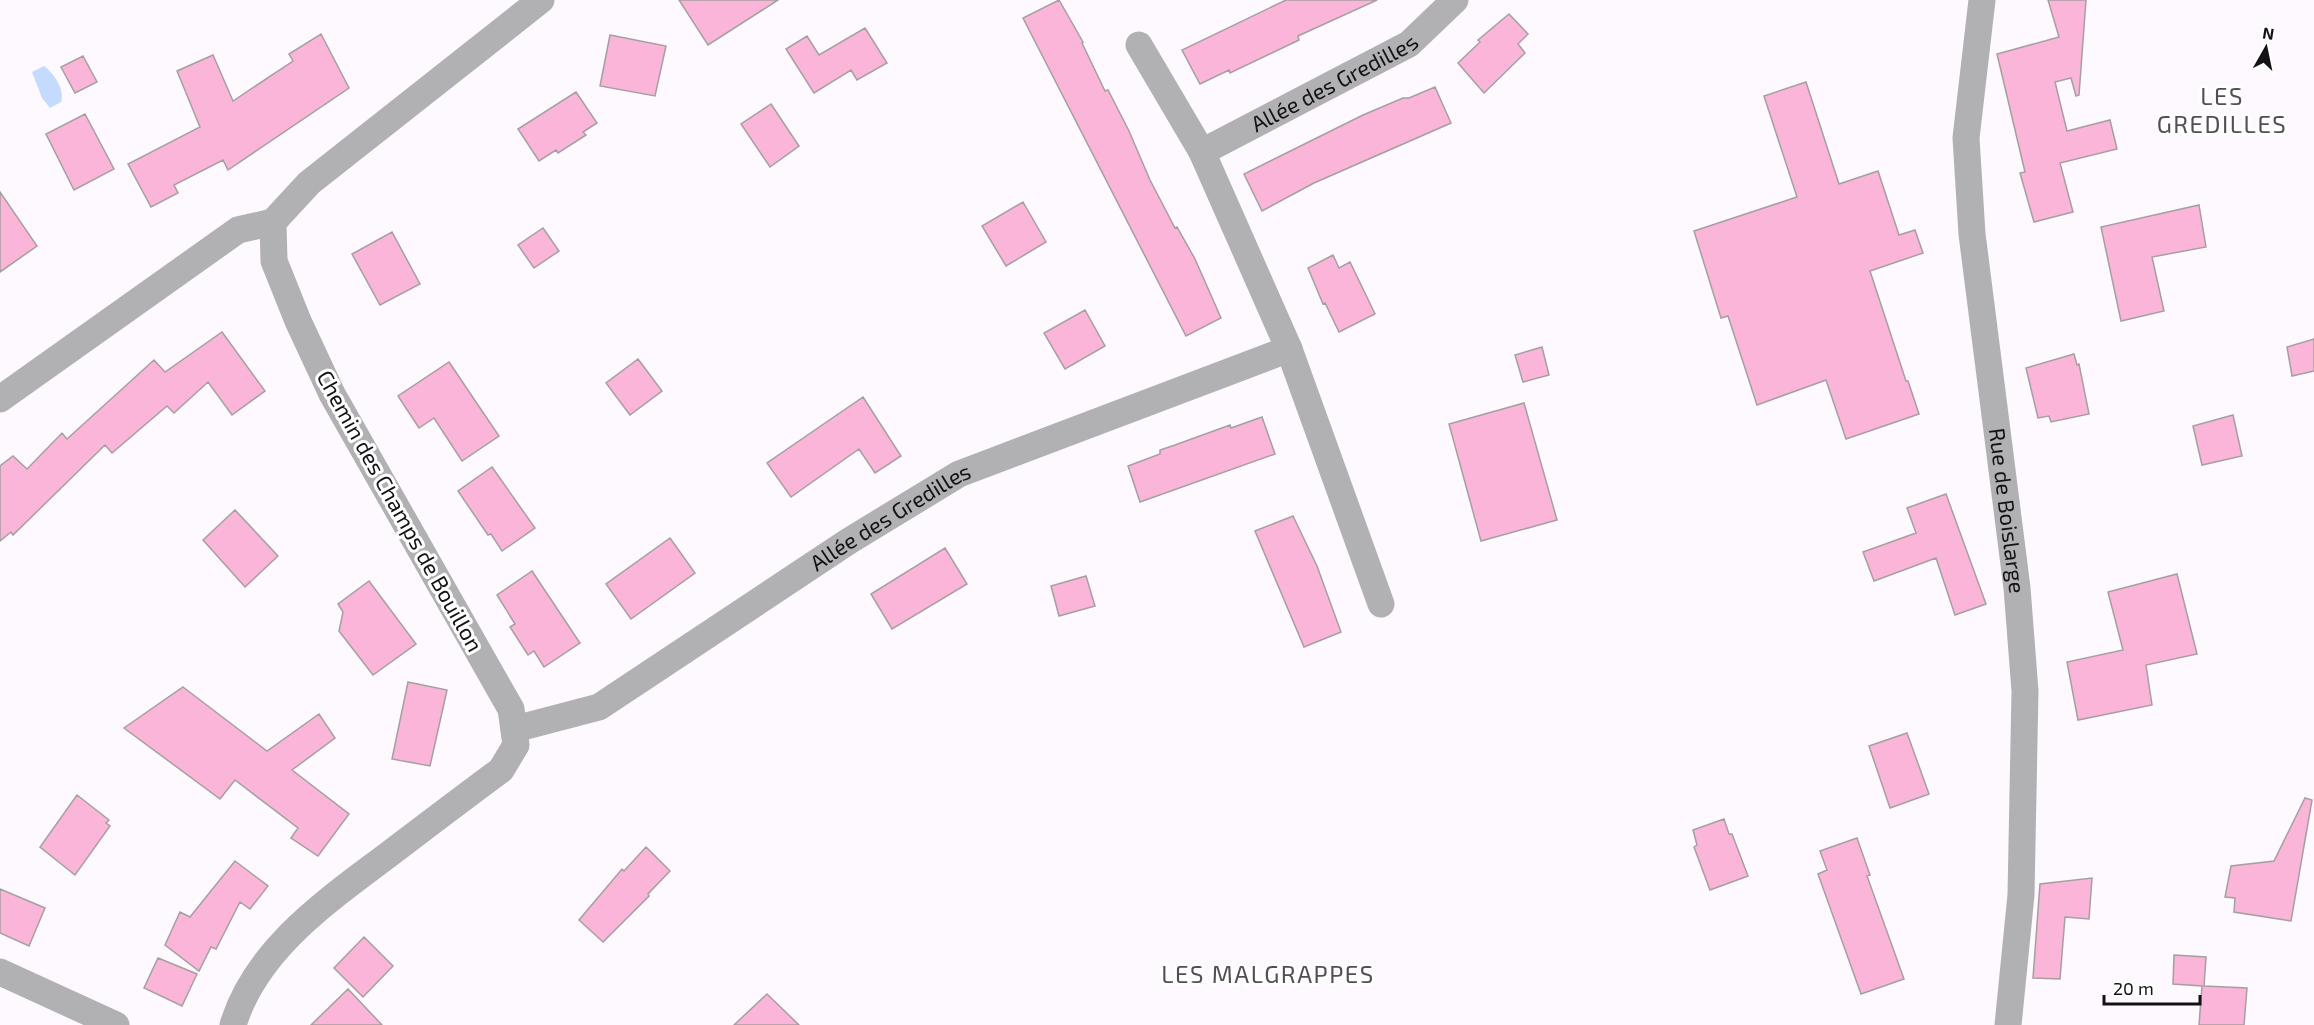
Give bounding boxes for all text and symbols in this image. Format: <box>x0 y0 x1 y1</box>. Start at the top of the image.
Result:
north arrow <box>2236 18 2296 78</box>
text: N <box>2261 22 2276 43</box>
street label: Allée des Gredilles <box>1246 29 1423 136</box>
district label: LES GREDILLES <box>2157 81 2287 138</box>
street label: Chemin des Champs de Bouillon <box>313 365 489 656</box>
street label: Rue de Boislarge <box>1985 426 2032 595</box>
street label: Allée des Gredilles <box>805 457 974 575</box>
district label: LES MALGRAPPES <box>1161 959 1375 988</box>
scale bar <box>2104 968 2200 1006</box>
text: 20 m <box>2113 977 2154 999</box>

